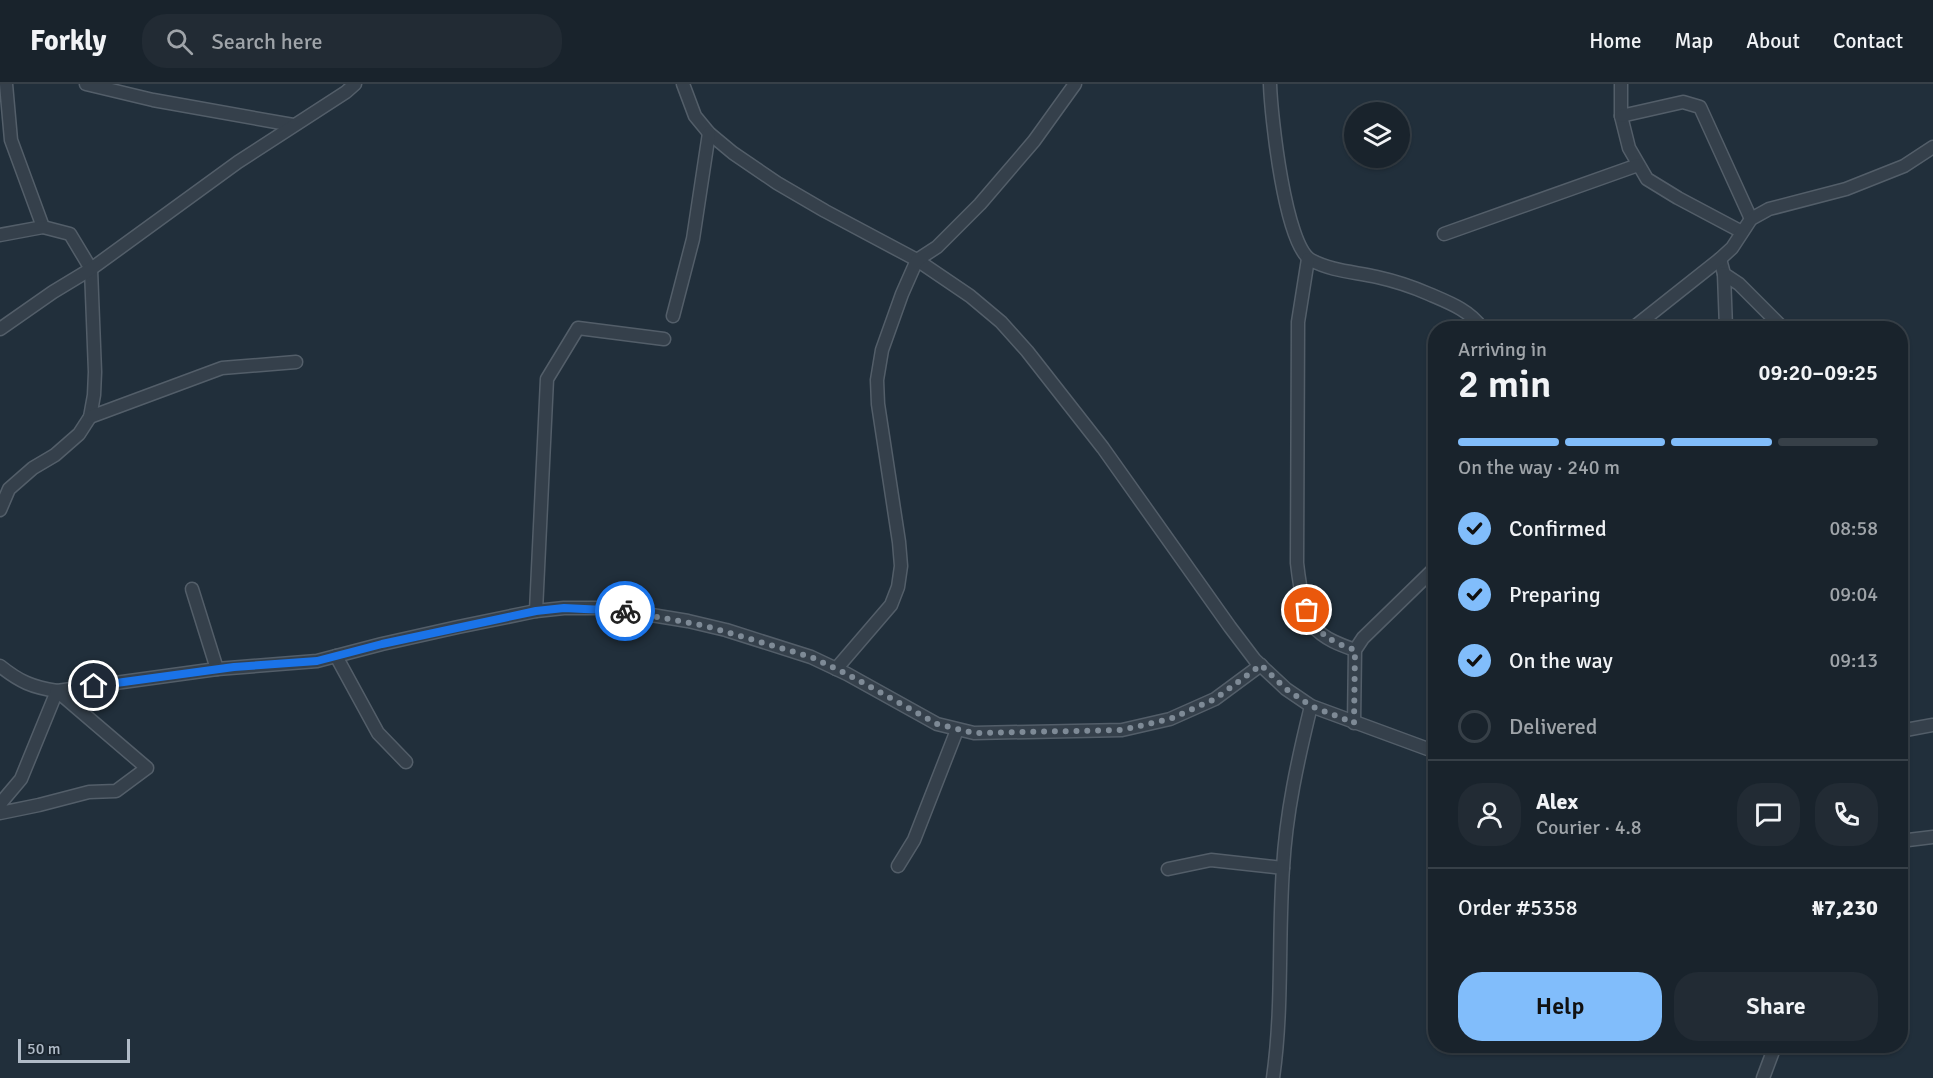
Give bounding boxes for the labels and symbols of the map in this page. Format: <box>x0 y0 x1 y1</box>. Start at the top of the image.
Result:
courier <box>595 581 655 641</box>
pin <box>1281 584 1332 635</box>
pin <box>68 660 119 711</box>
scale bar <box>18 1036 130 1064</box>

